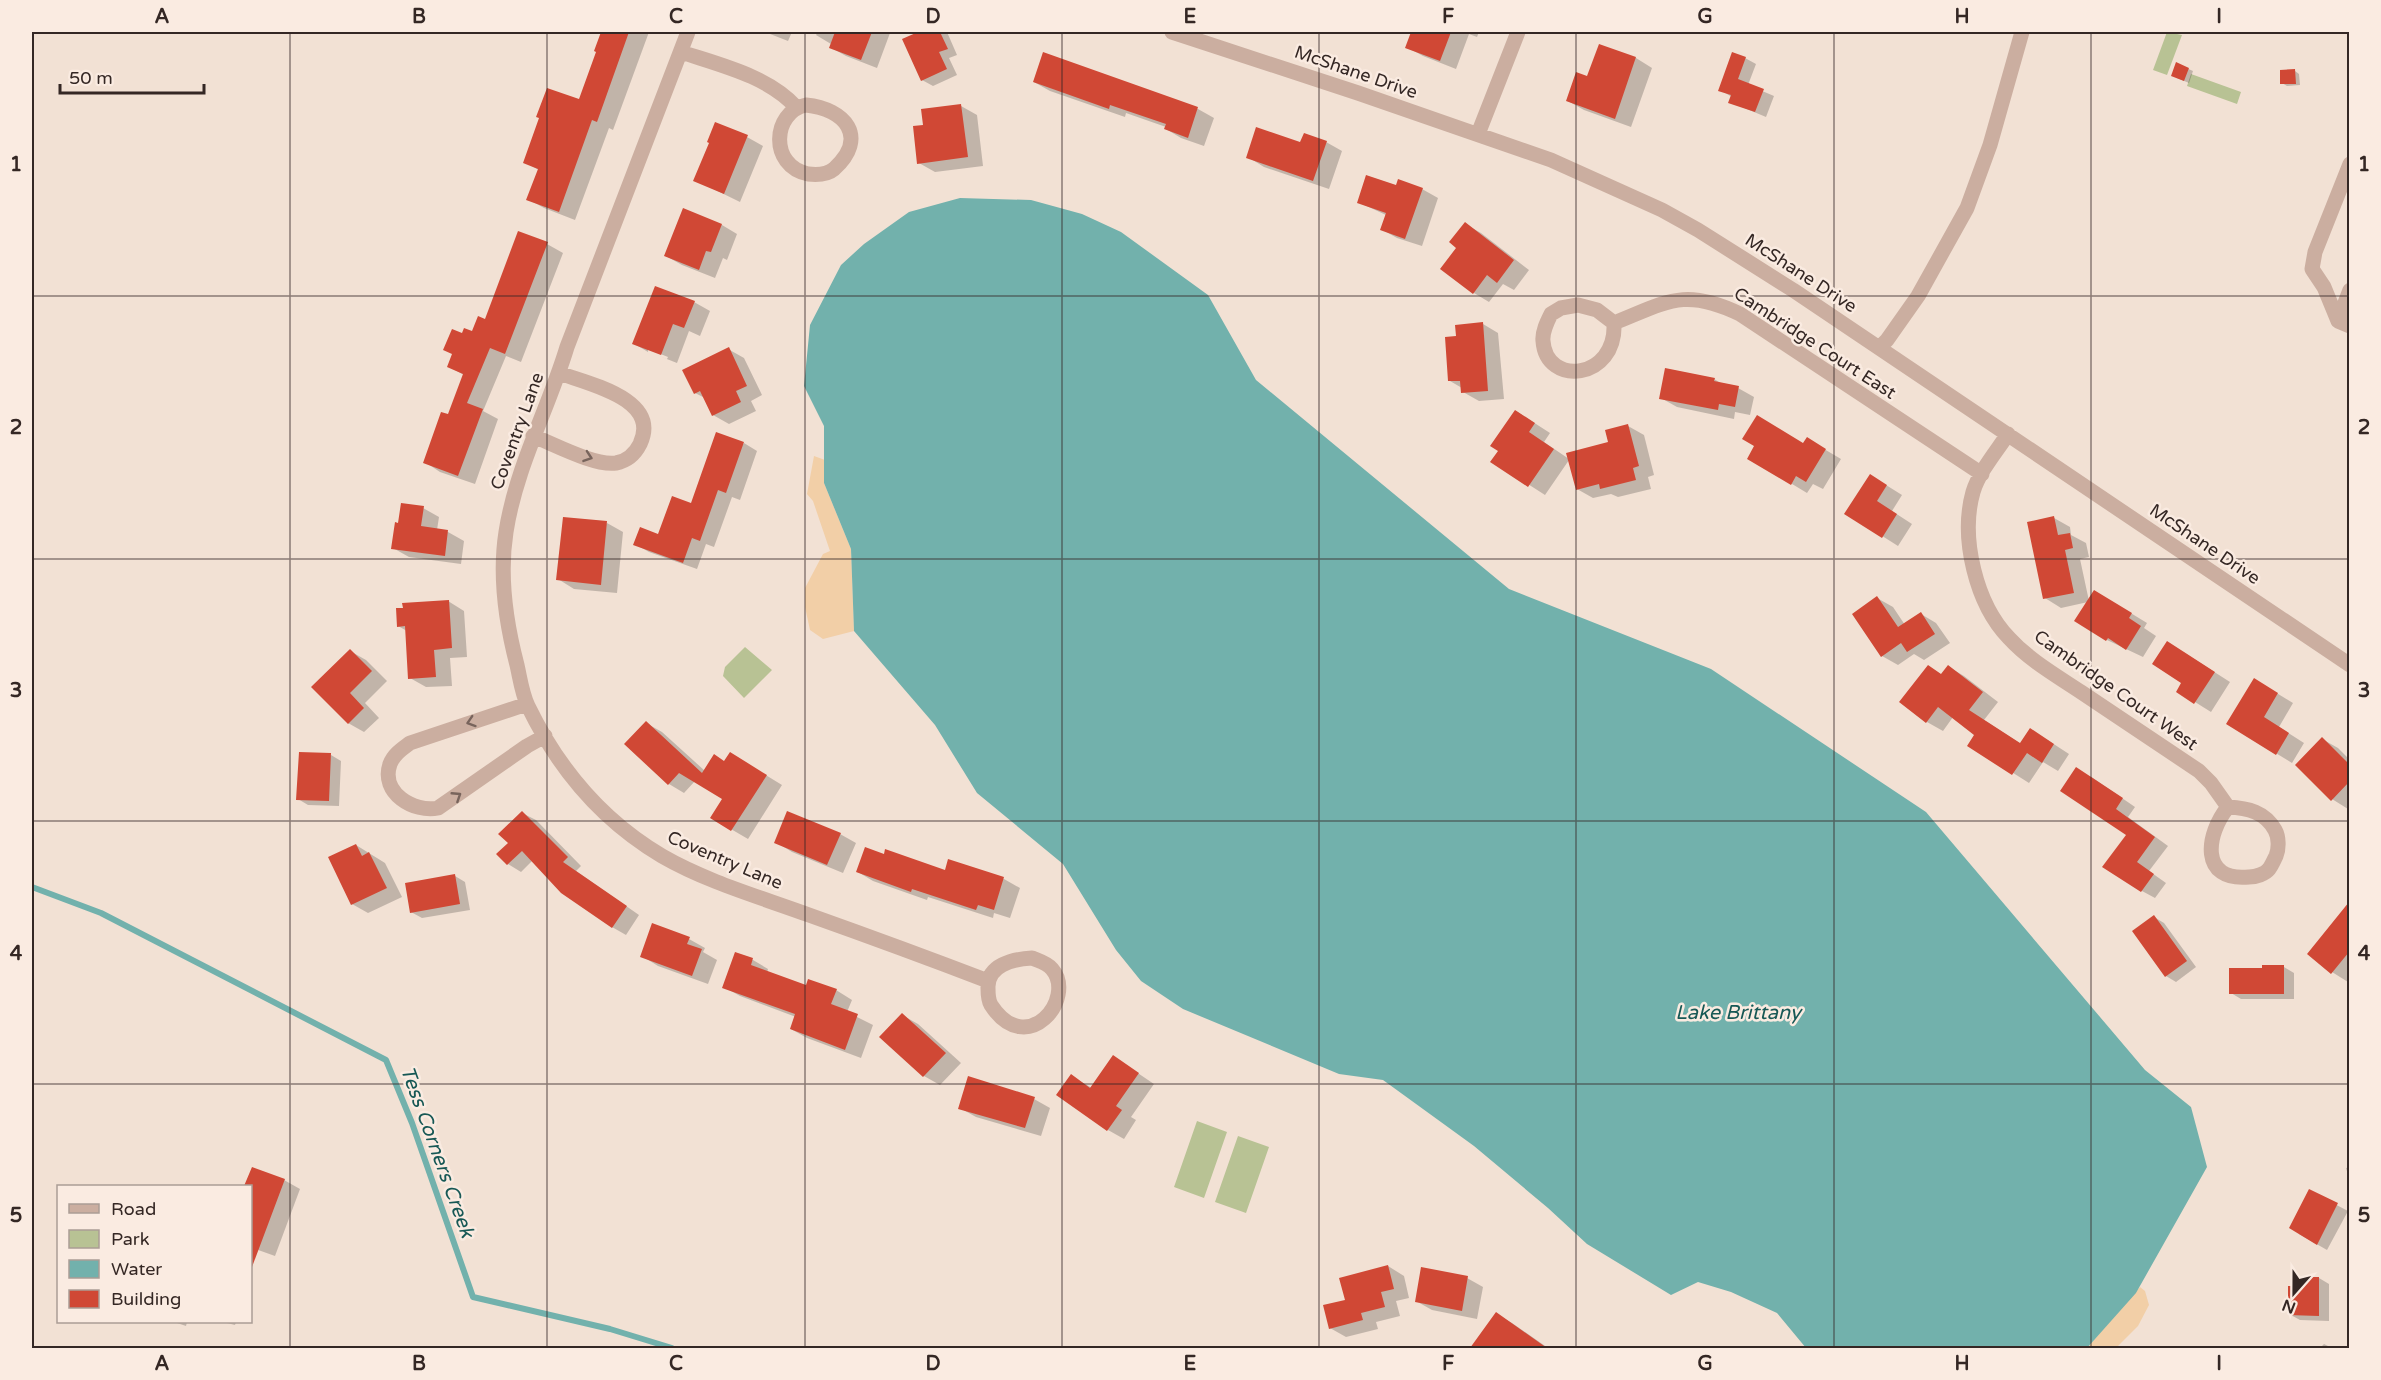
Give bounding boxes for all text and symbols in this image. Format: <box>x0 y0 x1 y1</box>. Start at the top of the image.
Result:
text: A <box>155 5 170 29</box>
text: B <box>412 5 426 29</box>
text: C <box>669 5 683 29</box>
text: D <box>925 5 941 29</box>
text: E <box>1184 5 1197 29</box>
text: F <box>1442 5 1454 29</box>
text: G <box>1697 5 1713 29</box>
text: H <box>1954 5 1970 29</box>
text: I <box>2216 5 2222 29</box>
street label: McShane Drive <box>1292 41 1420 103</box>
scale bar <box>60 57 204 95</box>
text: 50 m <box>69 67 113 89</box>
text: 1 <box>10 153 22 177</box>
text: 1 <box>2358 153 2370 177</box>
street label: McShane Drive <box>1741 229 1861 317</box>
street label: Cambridge Court East <box>1730 282 1900 404</box>
street label: Coventry Lane <box>486 369 548 493</box>
text: 2 <box>10 416 22 440</box>
text: 2 <box>2358 416 2370 440</box>
one-way arrow <box>582 450 593 462</box>
street label: McShane Drive <box>2145 499 2265 589</box>
street label: Cambridge Court West <box>2030 625 2202 755</box>
text: 3 <box>10 679 22 703</box>
text: 3 <box>2358 679 2370 703</box>
one-way arrow <box>466 715 477 728</box>
one-way arrow <box>450 792 461 803</box>
street label: Coventry Lane <box>664 826 786 894</box>
text: 4 <box>10 942 23 966</box>
text: 4 <box>2358 942 2371 966</box>
water label: Lake Brittany <box>1675 1001 1803 1025</box>
water label: Tess Corners Creek <box>395 1063 480 1243</box>
legend <box>57 1185 252 1323</box>
text: Road <box>111 1198 156 1220</box>
text: 5 <box>10 1204 22 1228</box>
text: 5 <box>2358 1204 2370 1228</box>
text: Park <box>111 1228 150 1250</box>
text: Water <box>111 1258 162 1280</box>
north arrow <box>2264 1263 2324 1323</box>
text: Building <box>111 1288 181 1310</box>
text: N <box>2279 1294 2299 1318</box>
text: A <box>155 1352 170 1376</box>
text: B <box>412 1352 426 1376</box>
text: C <box>669 1352 683 1376</box>
text: D <box>925 1352 941 1376</box>
text: E <box>1184 1352 1197 1376</box>
text: F <box>1442 1352 1454 1376</box>
text: G <box>1697 1352 1713 1376</box>
text: H <box>1954 1352 1970 1376</box>
text: I <box>2216 1352 2222 1376</box>

